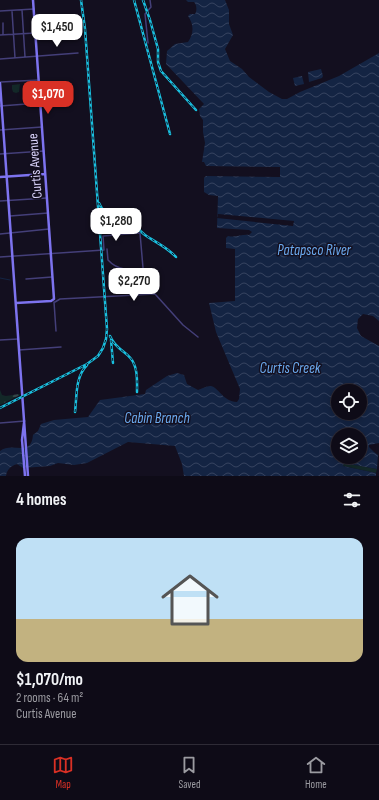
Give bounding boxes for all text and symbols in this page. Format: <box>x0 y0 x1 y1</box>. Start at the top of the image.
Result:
pin: $1,450 <box>24 14 90 48</box>
text: $1,450 <box>40 19 74 35</box>
pin: $1,070 <box>15 81 81 115</box>
text: $1,070 <box>32 86 64 102</box>
street label: Curtis Avenue <box>24 133 46 199</box>
pin: $1,280 <box>83 208 149 242</box>
text: $1,280 <box>99 213 133 229</box>
water label: Patapsco River <box>277 241 352 260</box>
pin: $2,270 <box>101 268 167 302</box>
text: $2,270 <box>118 273 150 289</box>
water label: Curtis Creek <box>260 359 321 378</box>
map controls <box>331 384 367 464</box>
button: locate <box>331 384 367 420</box>
water label: Cabin Branch <box>124 409 190 428</box>
button: layers <box>331 428 367 464</box>
icon: filters <box>341 489 363 511</box>
text: 4 homes <box>16 490 67 510</box>
icon: home <box>154 564 226 636</box>
text: $1,070/mo <box>16 670 83 690</box>
text: 2 rooms · 64 m² <box>16 690 83 706</box>
text: Curtis Avenue <box>16 706 76 722</box>
tab: Map <box>52 754 74 791</box>
tab: Saved <box>178 754 201 791</box>
tab: Home <box>305 754 327 791</box>

